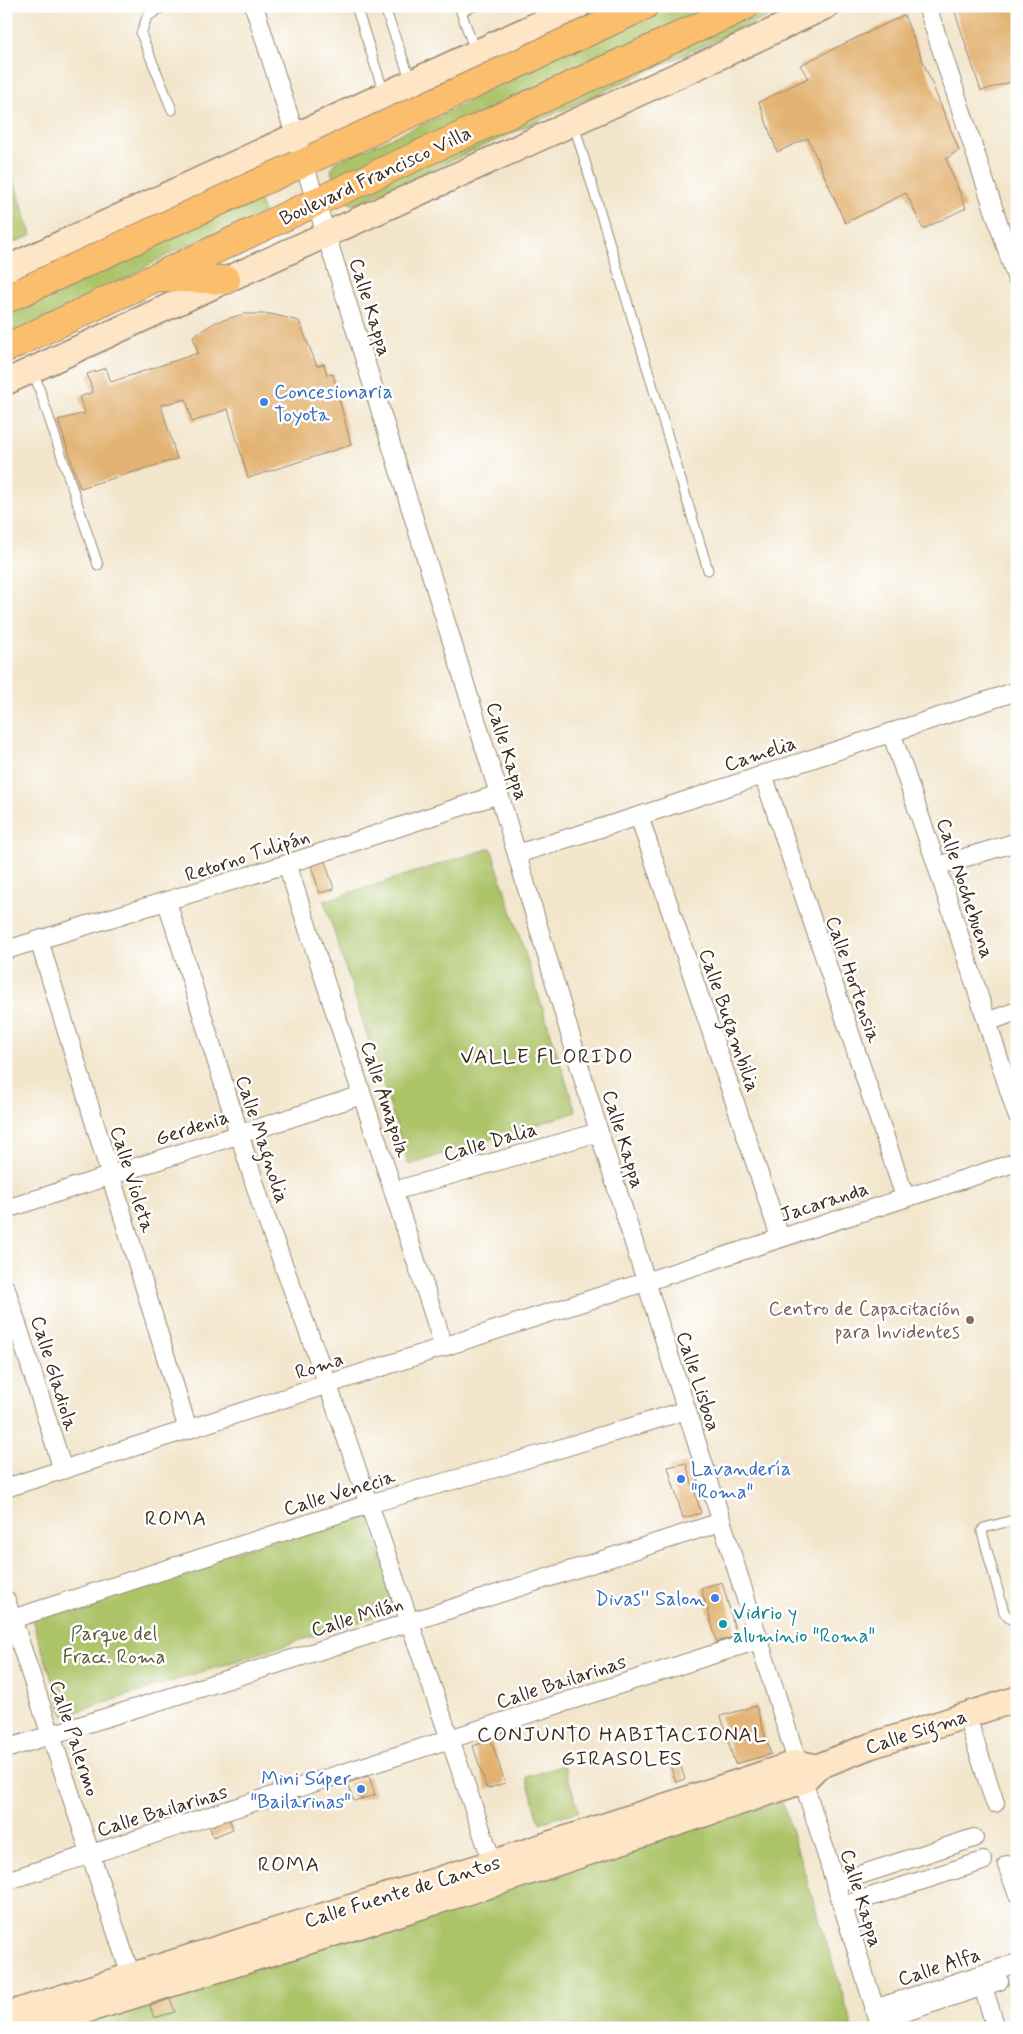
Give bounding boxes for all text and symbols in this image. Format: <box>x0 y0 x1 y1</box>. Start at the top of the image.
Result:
street label: Boulevard Francisco Villa <box>275 120 476 233</box>
street label: Calle Kappa <box>342 255 397 360</box>
place label: Concesionaria Toyota <box>274 379 393 429</box>
marker: Concesionaria Toyota <box>258 396 270 408</box>
street label: Calle Kappa <box>479 699 534 804</box>
street label: Camelia <box>721 730 800 779</box>
street label: Calle Nochebuena <box>929 815 1000 962</box>
street label: Retorno Tulipán <box>182 824 313 889</box>
street label: Calle Hortensia <box>818 912 887 1047</box>
street label: Calle Bugambilia <box>690 945 766 1096</box>
street label: Calle Amapola <box>353 1038 416 1162</box>
district label: VALLE FLORIDO <box>460 1043 634 1071</box>
street label: Calle Magnolia <box>226 1072 295 1207</box>
street label: Calle Kappa <box>595 1087 650 1192</box>
street label: Gerdenia <box>152 1104 233 1153</box>
street label: Calle Dalia <box>440 1116 540 1169</box>
street label: Calle Violeta <box>103 1123 161 1237</box>
street label: Jacaranda <box>777 1175 872 1229</box>
place label: Centro de Capacitación para Invidentes <box>769 1296 960 1346</box>
street label: Calle Gladiola <box>23 1313 84 1435</box>
marker: Centro de Capacitación para Invidentes <box>964 1314 976 1326</box>
street label: Calle Lisboa <box>669 1328 726 1435</box>
street label: Roma <box>292 1346 347 1387</box>
place label: Lavandería "Roma" <box>691 1456 791 1506</box>
street label: Calle Venecia <box>280 1463 399 1523</box>
marker: Lavandería "Roma" <box>675 1473 687 1485</box>
district label: ROMA <box>145 1505 207 1533</box>
place label: Divas'' Salon <box>595 1586 705 1613</box>
street label: Calle Milán <box>308 1591 407 1644</box>
marker: Divas'' Salon <box>709 1592 721 1604</box>
place label: Vidrio y aluminio "Roma" <box>733 1600 875 1650</box>
marker: Vidrio y aluminio "Roma" <box>717 1618 729 1630</box>
park label: Parque del Fracc. Roma <box>62 1621 166 1671</box>
street label: Calle Bailarinas <box>493 1649 630 1716</box>
street label: Calle Palermo <box>42 1677 105 1800</box>
street label: Calle Sigma <box>862 1703 971 1763</box>
district label: CONJUNTO HABITACIONAL GIRASOLES <box>477 1721 767 1773</box>
place label: Mini Súper "Bailarinas" <box>251 1766 352 1816</box>
street label: Calle Bailarinas <box>94 1779 231 1844</box>
marker: Mini Súper "Bailarinas" <box>355 1783 367 1795</box>
street label: Calle Kappa <box>833 1846 888 1951</box>
street label: Calle Fuente de Cantos <box>301 1850 504 1935</box>
district label: ROMA <box>258 1851 320 1879</box>
street label: Calle Alfa <box>895 1941 984 1993</box>

